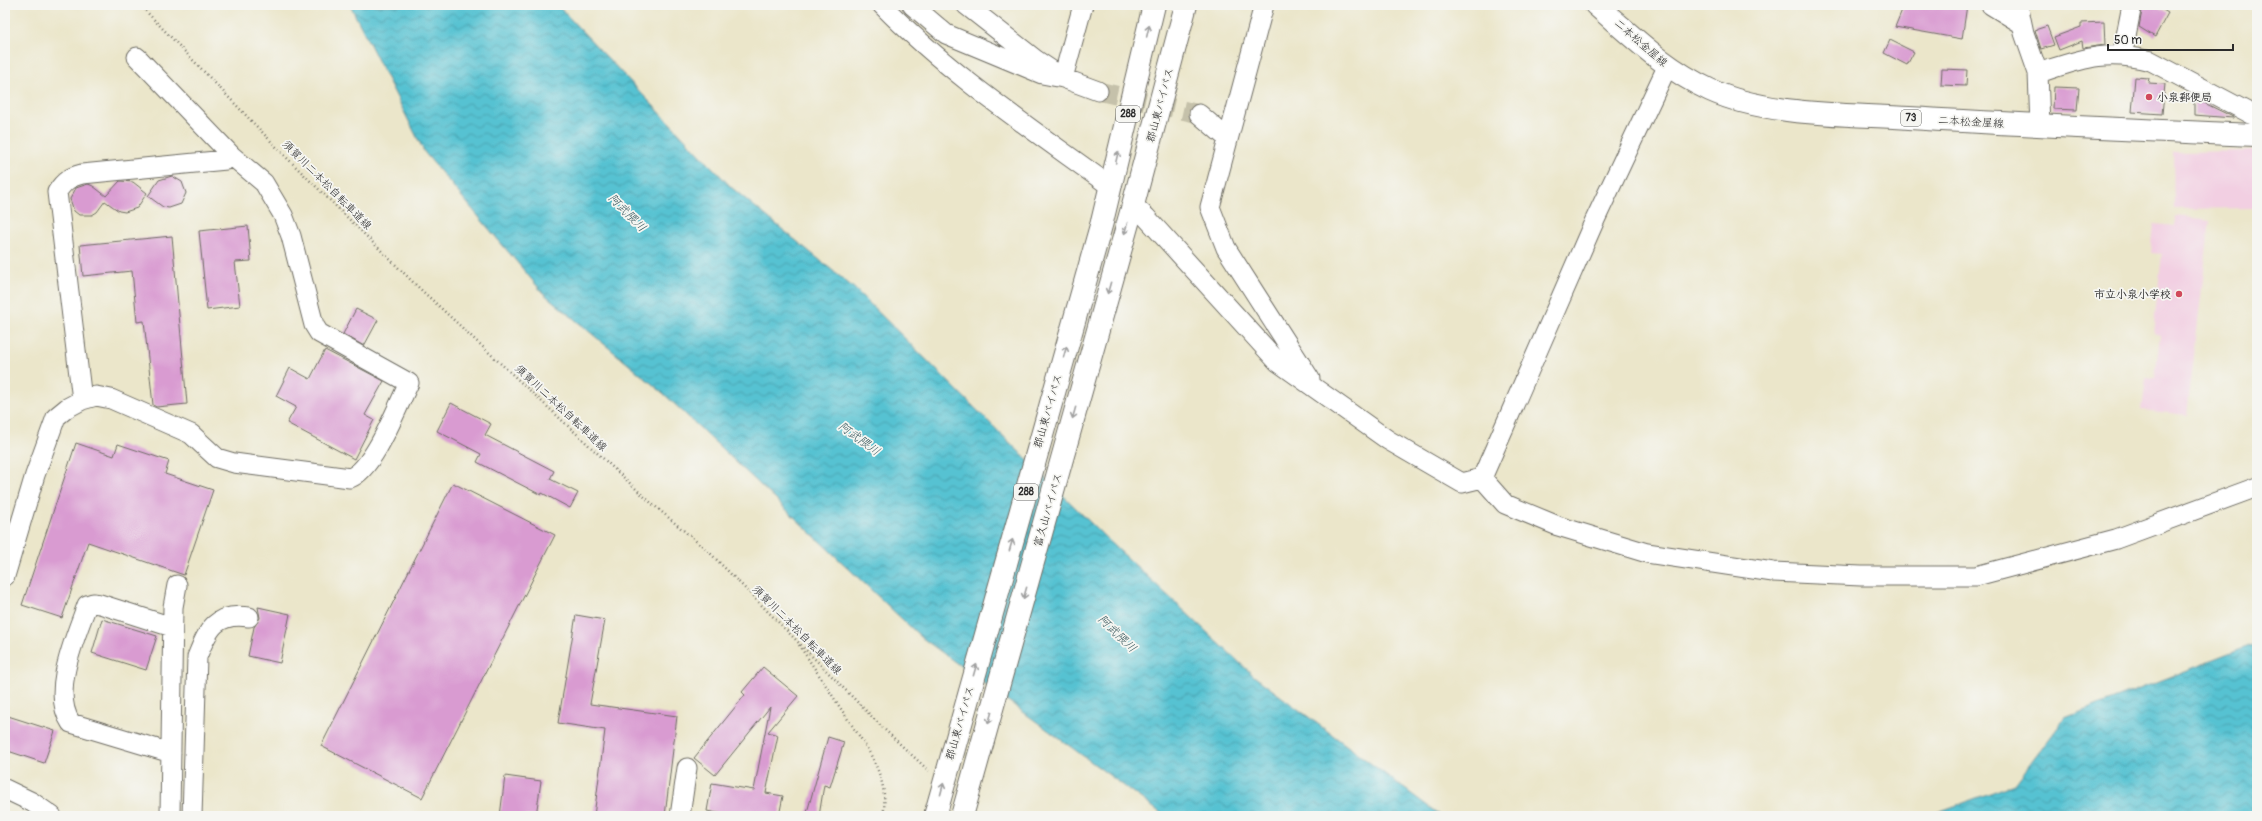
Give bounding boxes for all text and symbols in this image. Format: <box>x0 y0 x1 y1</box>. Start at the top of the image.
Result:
street label: 二本松金屋線 <box>1612 16 1670 70</box>
one-way arrow <box>1144 24 1152 37</box>
scale bar <box>2108 26 2233 52</box>
text: 50 m <box>2114 33 2142 48</box>
street label: 郡山東バイパス <box>1144 66 1176 144</box>
place label: 小泉郵便局 <box>2157 91 2212 104</box>
marker: 小泉郵便局 <box>2144 92 2154 102</box>
road number: 288 <box>1116 106 1140 122</box>
road number: 73 <box>1901 110 1921 126</box>
street label: 二本松金屋線 <box>1938 114 2004 130</box>
street label: 須賀川二本松自転車道線 <box>280 138 374 232</box>
one-way arrow <box>1114 151 1122 164</box>
water label: 阿武隈川 <box>605 191 649 235</box>
one-way arrow <box>1122 221 1129 234</box>
one-way arrow <box>1105 281 1112 294</box>
place label: 市立小泉小学校 <box>2094 288 2171 301</box>
marker: 市立小泉小学校 <box>2174 289 2184 299</box>
one-way arrow <box>1062 346 1069 359</box>
street label: 須賀川二本松自転車道線 <box>512 362 610 454</box>
street label: 郡山東バイパス <box>1031 372 1065 450</box>
one-way arrow <box>1070 407 1078 420</box>
water label: 阿武隈川 <box>835 419 883 459</box>
street label: 富久山バイパス <box>1031 471 1065 549</box>
road number: 288 <box>1014 484 1038 500</box>
one-way arrow <box>1007 538 1015 551</box>
street label: 須賀川二本松自転車道線 <box>750 583 844 677</box>
one-way arrow <box>1021 586 1028 599</box>
water label: 阿武隈川 <box>1095 612 1139 656</box>
one-way arrow <box>972 663 979 676</box>
street label: 郡山東バイパス <box>943 684 977 762</box>
one-way arrow <box>986 711 993 724</box>
one-way arrow <box>939 782 946 795</box>

